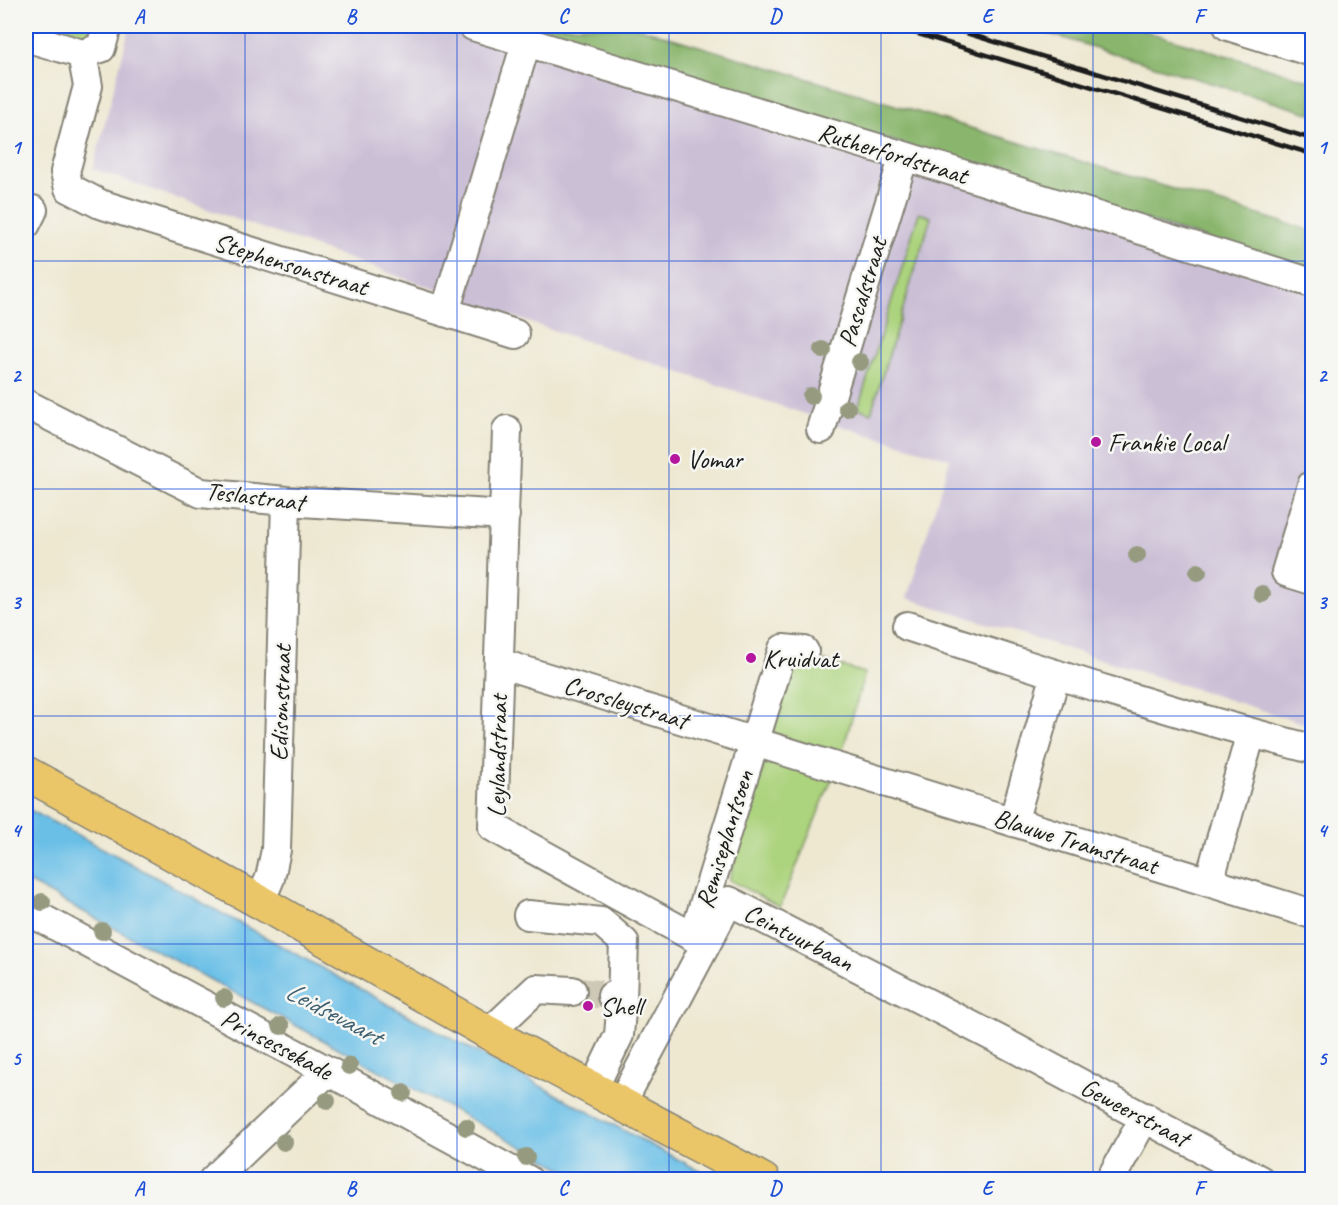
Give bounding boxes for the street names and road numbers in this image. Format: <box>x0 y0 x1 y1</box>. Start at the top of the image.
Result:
street label: Rutherfordstraat <box>814 115 974 193</box>
street label: Stephensonstraat <box>210 225 374 304</box>
street label: Pascalstraat <box>830 231 895 351</box>
street label: Teslastraat <box>204 474 310 519</box>
street label: Edisonstraat <box>262 642 299 762</box>
street label: Crossleystraat <box>560 668 695 738</box>
street label: Leylandstraat <box>480 692 515 818</box>
street label: Remiseplantsoen <box>688 766 761 912</box>
street label: Blauwe Tramstraat <box>990 801 1164 883</box>
street label: Ceintuurbaan <box>738 896 859 979</box>
street label: Prinsessekade <box>216 1001 339 1088</box>
street label: Geweerstraat <box>1075 1070 1198 1156</box>

